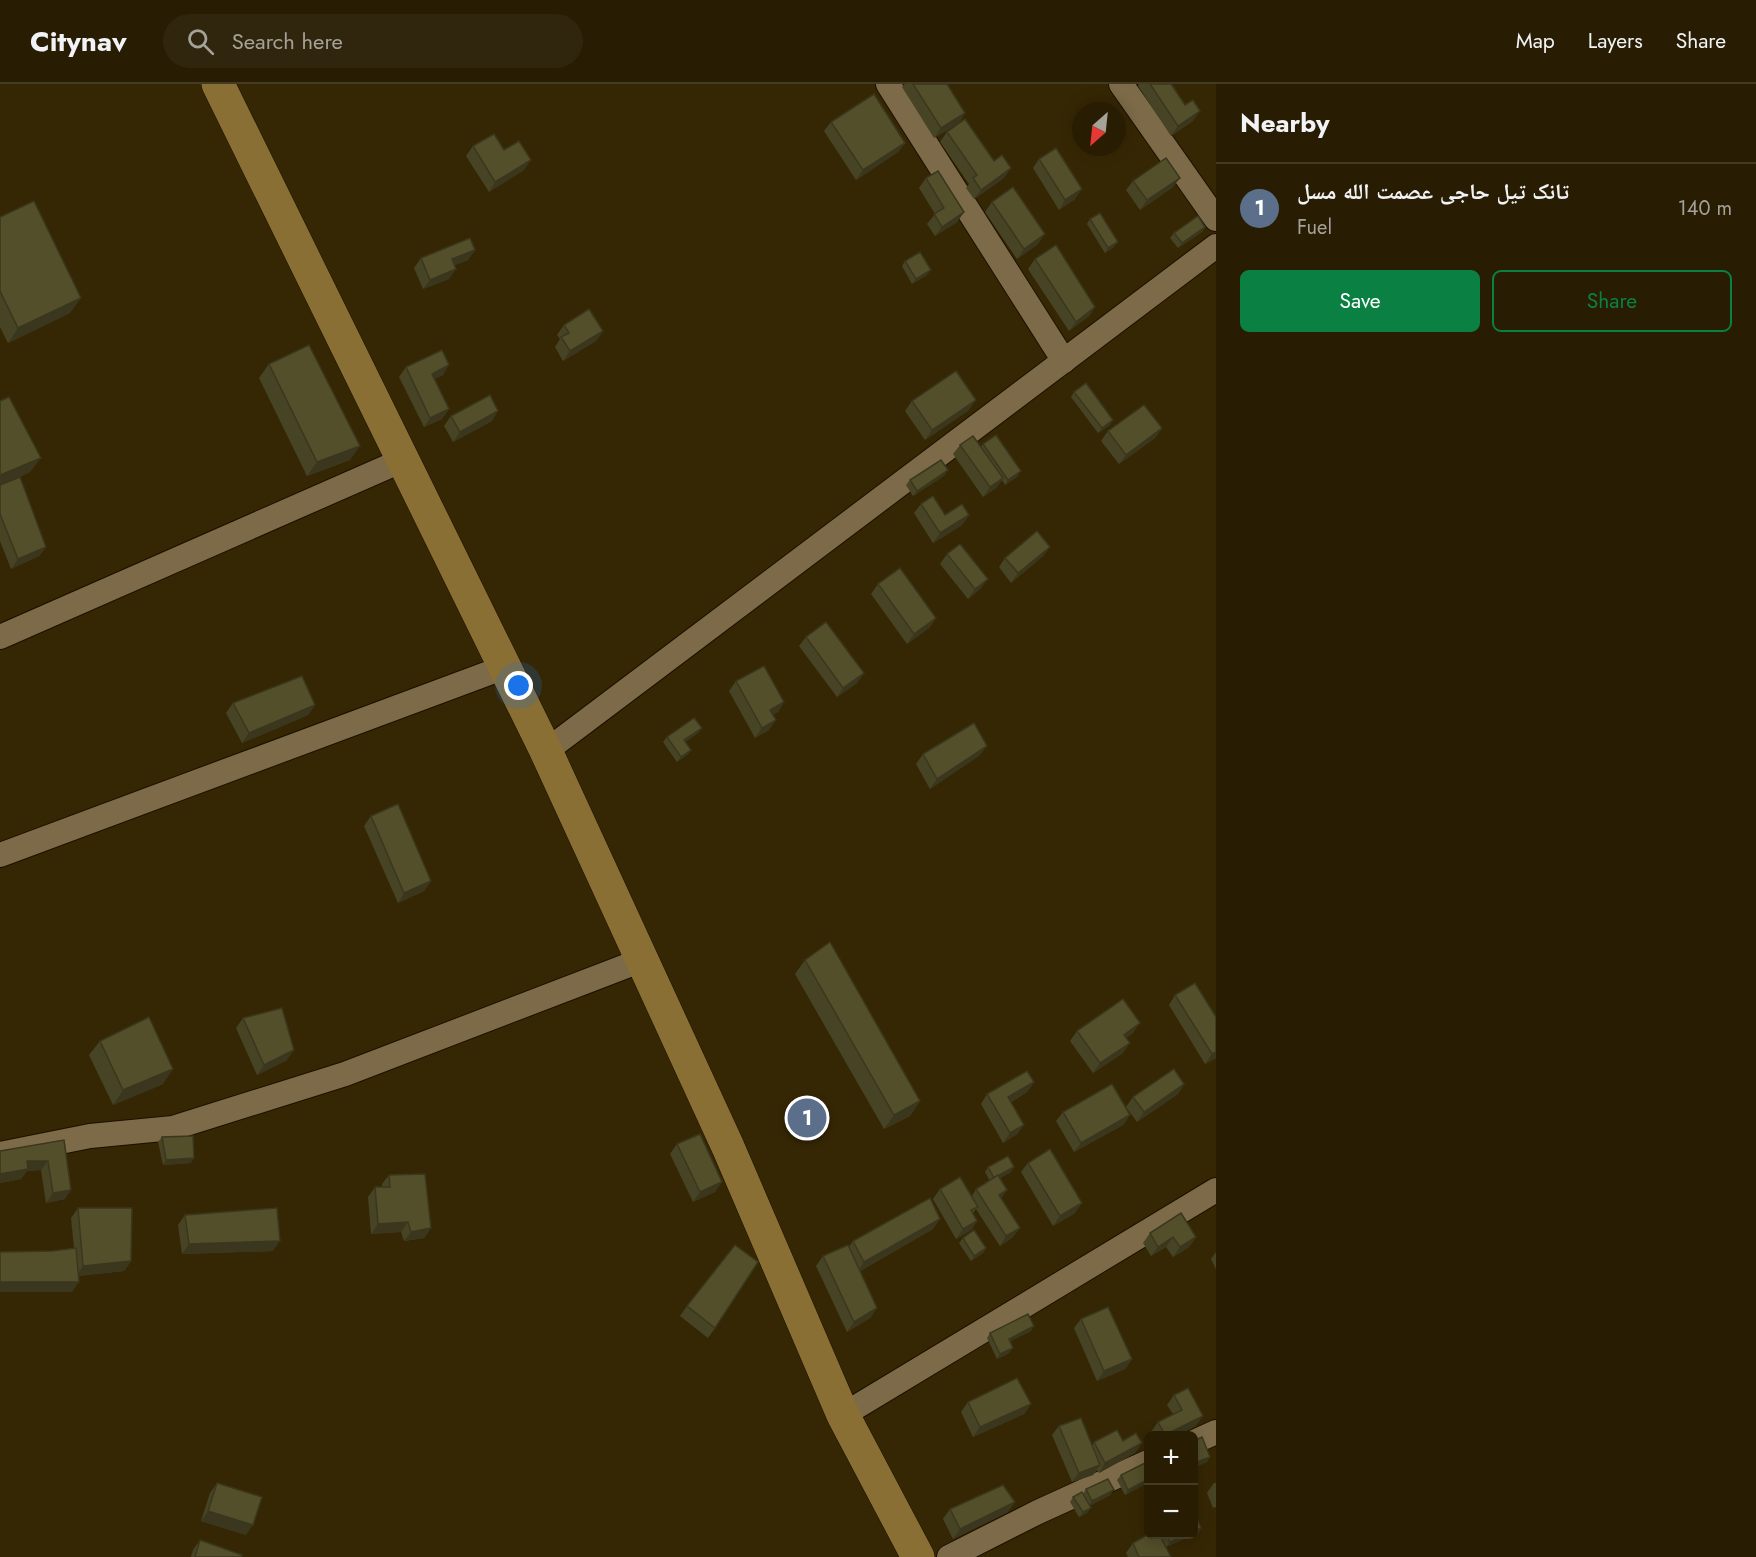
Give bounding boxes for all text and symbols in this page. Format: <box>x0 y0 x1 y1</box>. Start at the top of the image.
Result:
search box <box>163 14 583 68</box>
text: Citynav <box>30 21 127 62</box>
icon: search <box>184 25 217 58</box>
text: Search here <box>232 25 343 57</box>
text: Map <box>1516 26 1555 56</box>
text: Layers <box>1588 26 1643 56</box>
text: Share <box>1676 26 1726 56</box>
north arrow <box>1072 102 1126 156</box>
text: Nearby <box>1240 104 1329 142</box>
text: تانک تیل حاجی عصمت الله مسل <box>1297 175 1569 207</box>
text: 1 <box>1254 194 1265 223</box>
text: 140 m <box>1678 194 1732 223</box>
text: Fuel <box>1297 213 1332 242</box>
button: Save <box>1240 270 1480 332</box>
button: Share <box>1492 270 1732 332</box>
your location <box>504 671 533 700</box>
pin: 1 <box>788 1096 826 1140</box>
map controls <box>1144 1431 1198 1539</box>
button: + <box>1144 1431 1198 1485</box>
button: − <box>1144 1485 1198 1539</box>

